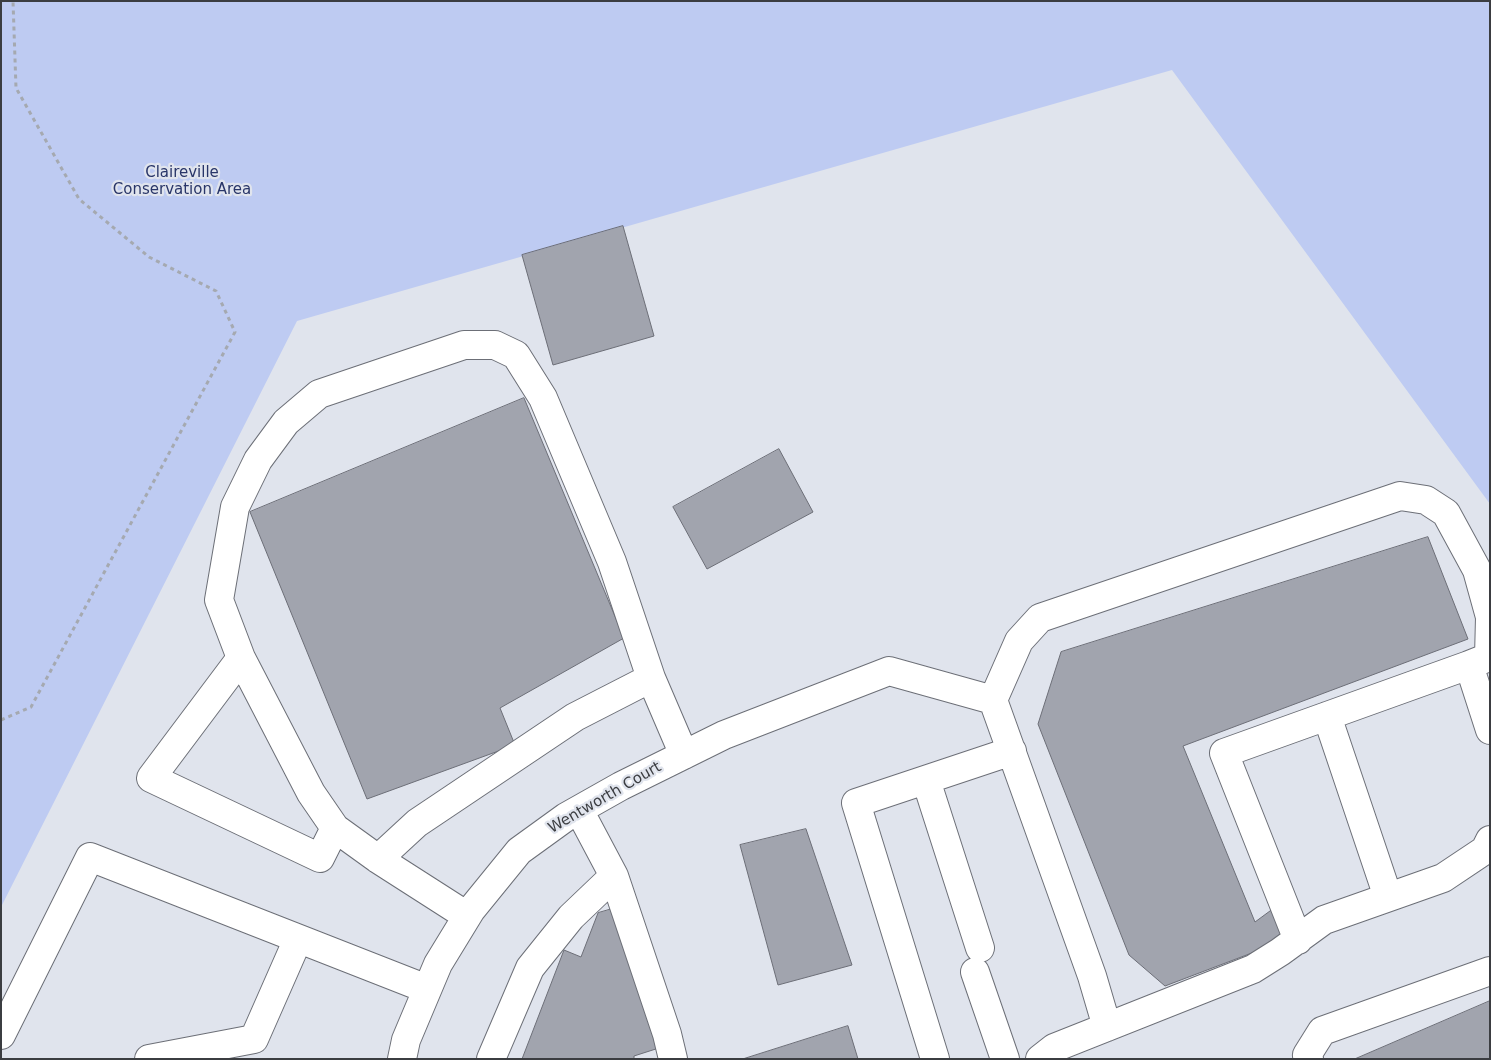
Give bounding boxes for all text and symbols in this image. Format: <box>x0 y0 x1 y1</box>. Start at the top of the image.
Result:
park label: Claireville Conservation Area <box>113 164 251 199</box>
street label: Wentworth Court <box>545 758 665 838</box>

